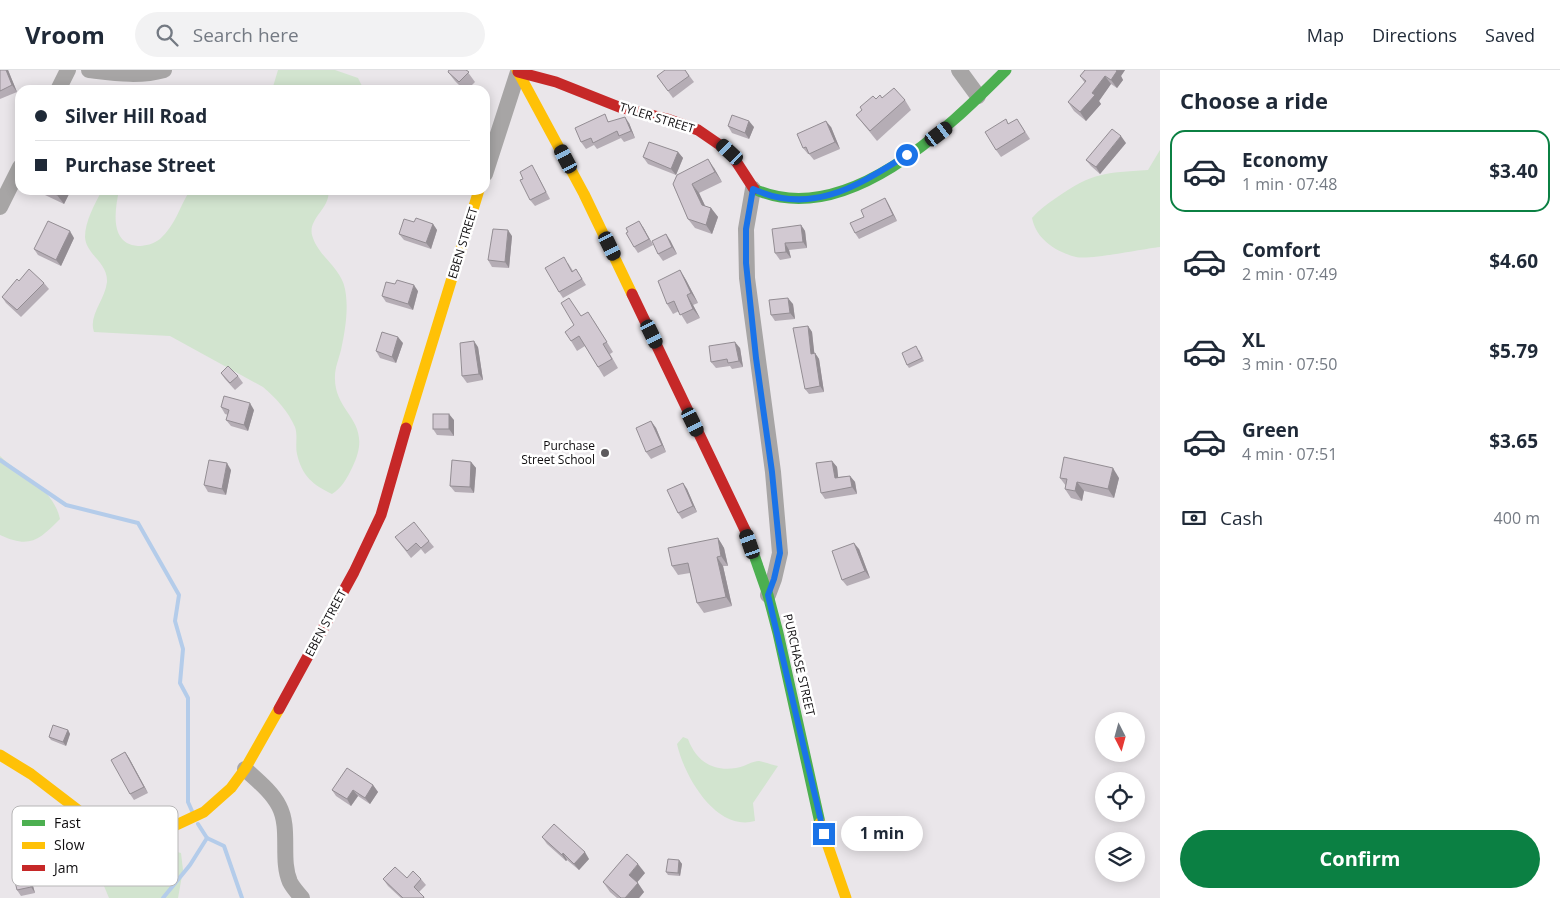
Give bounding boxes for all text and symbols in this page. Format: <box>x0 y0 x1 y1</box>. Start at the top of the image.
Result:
search box <box>135 12 485 57</box>
text: Vroom <box>25 18 105 51</box>
icon: search <box>153 21 181 49</box>
text: Search here <box>193 22 299 48</box>
text: Map <box>1307 23 1344 47</box>
text: Directions <box>1372 23 1457 47</box>
text: Saved <box>1485 23 1535 47</box>
text: Choose a ride <box>1180 85 1328 115</box>
street label: TYLER STREET <box>618 98 697 137</box>
text: Silver Hill Road <box>65 103 207 129</box>
car <box>922 119 955 149</box>
car <box>713 136 746 168</box>
car <box>552 142 579 176</box>
route start <box>896 144 918 166</box>
text: Economy <box>1242 147 1328 173</box>
icon: car <box>1182 149 1227 194</box>
text: Purchase Street <box>65 152 215 178</box>
text: $3.40 <box>1489 158 1538 184</box>
text: 1 min · 07:48 <box>1242 173 1337 195</box>
street label: EBEN STREET <box>444 205 482 281</box>
car <box>596 229 623 263</box>
text: Comfort <box>1242 237 1321 263</box>
icon: car <box>1182 239 1227 284</box>
text: $4.60 <box>1489 248 1538 274</box>
text: 2 min · 07:49 <box>1242 263 1337 285</box>
car <box>638 317 665 351</box>
text: XL <box>1242 327 1265 353</box>
icon: car <box>1182 329 1227 374</box>
text: $5.79 <box>1489 338 1538 364</box>
text: 3 min · 07:50 <box>1242 353 1337 375</box>
car <box>679 405 706 439</box>
text: Green <box>1242 417 1299 443</box>
icon: car <box>1182 419 1227 464</box>
text: $3.65 <box>1489 428 1538 454</box>
place label: Purchase Street School <box>521 437 595 468</box>
text: 4 min · 07:51 <box>1242 443 1337 465</box>
marker: Purchase Street School <box>599 447 611 459</box>
icon: cash <box>1180 504 1208 532</box>
text: Cash <box>1220 505 1263 531</box>
text: 400 m <box>1494 507 1540 529</box>
car <box>738 527 761 561</box>
street label: EBEN STREET <box>301 586 351 659</box>
street label: PURCHASE STREET <box>779 612 820 718</box>
north arrow <box>1095 712 1145 762</box>
map controls <box>1095 712 1145 882</box>
button: locate <box>1095 772 1145 822</box>
legend <box>12 806 178 886</box>
text: Fast <box>54 813 81 832</box>
callout: 1 min <box>842 816 924 852</box>
text: 1 min <box>860 822 904 844</box>
route end <box>813 823 835 845</box>
button: Confirm <box>1180 830 1540 888</box>
button: layers <box>1095 832 1145 882</box>
text: Slow <box>54 835 85 854</box>
text: Jam <box>52 858 79 877</box>

